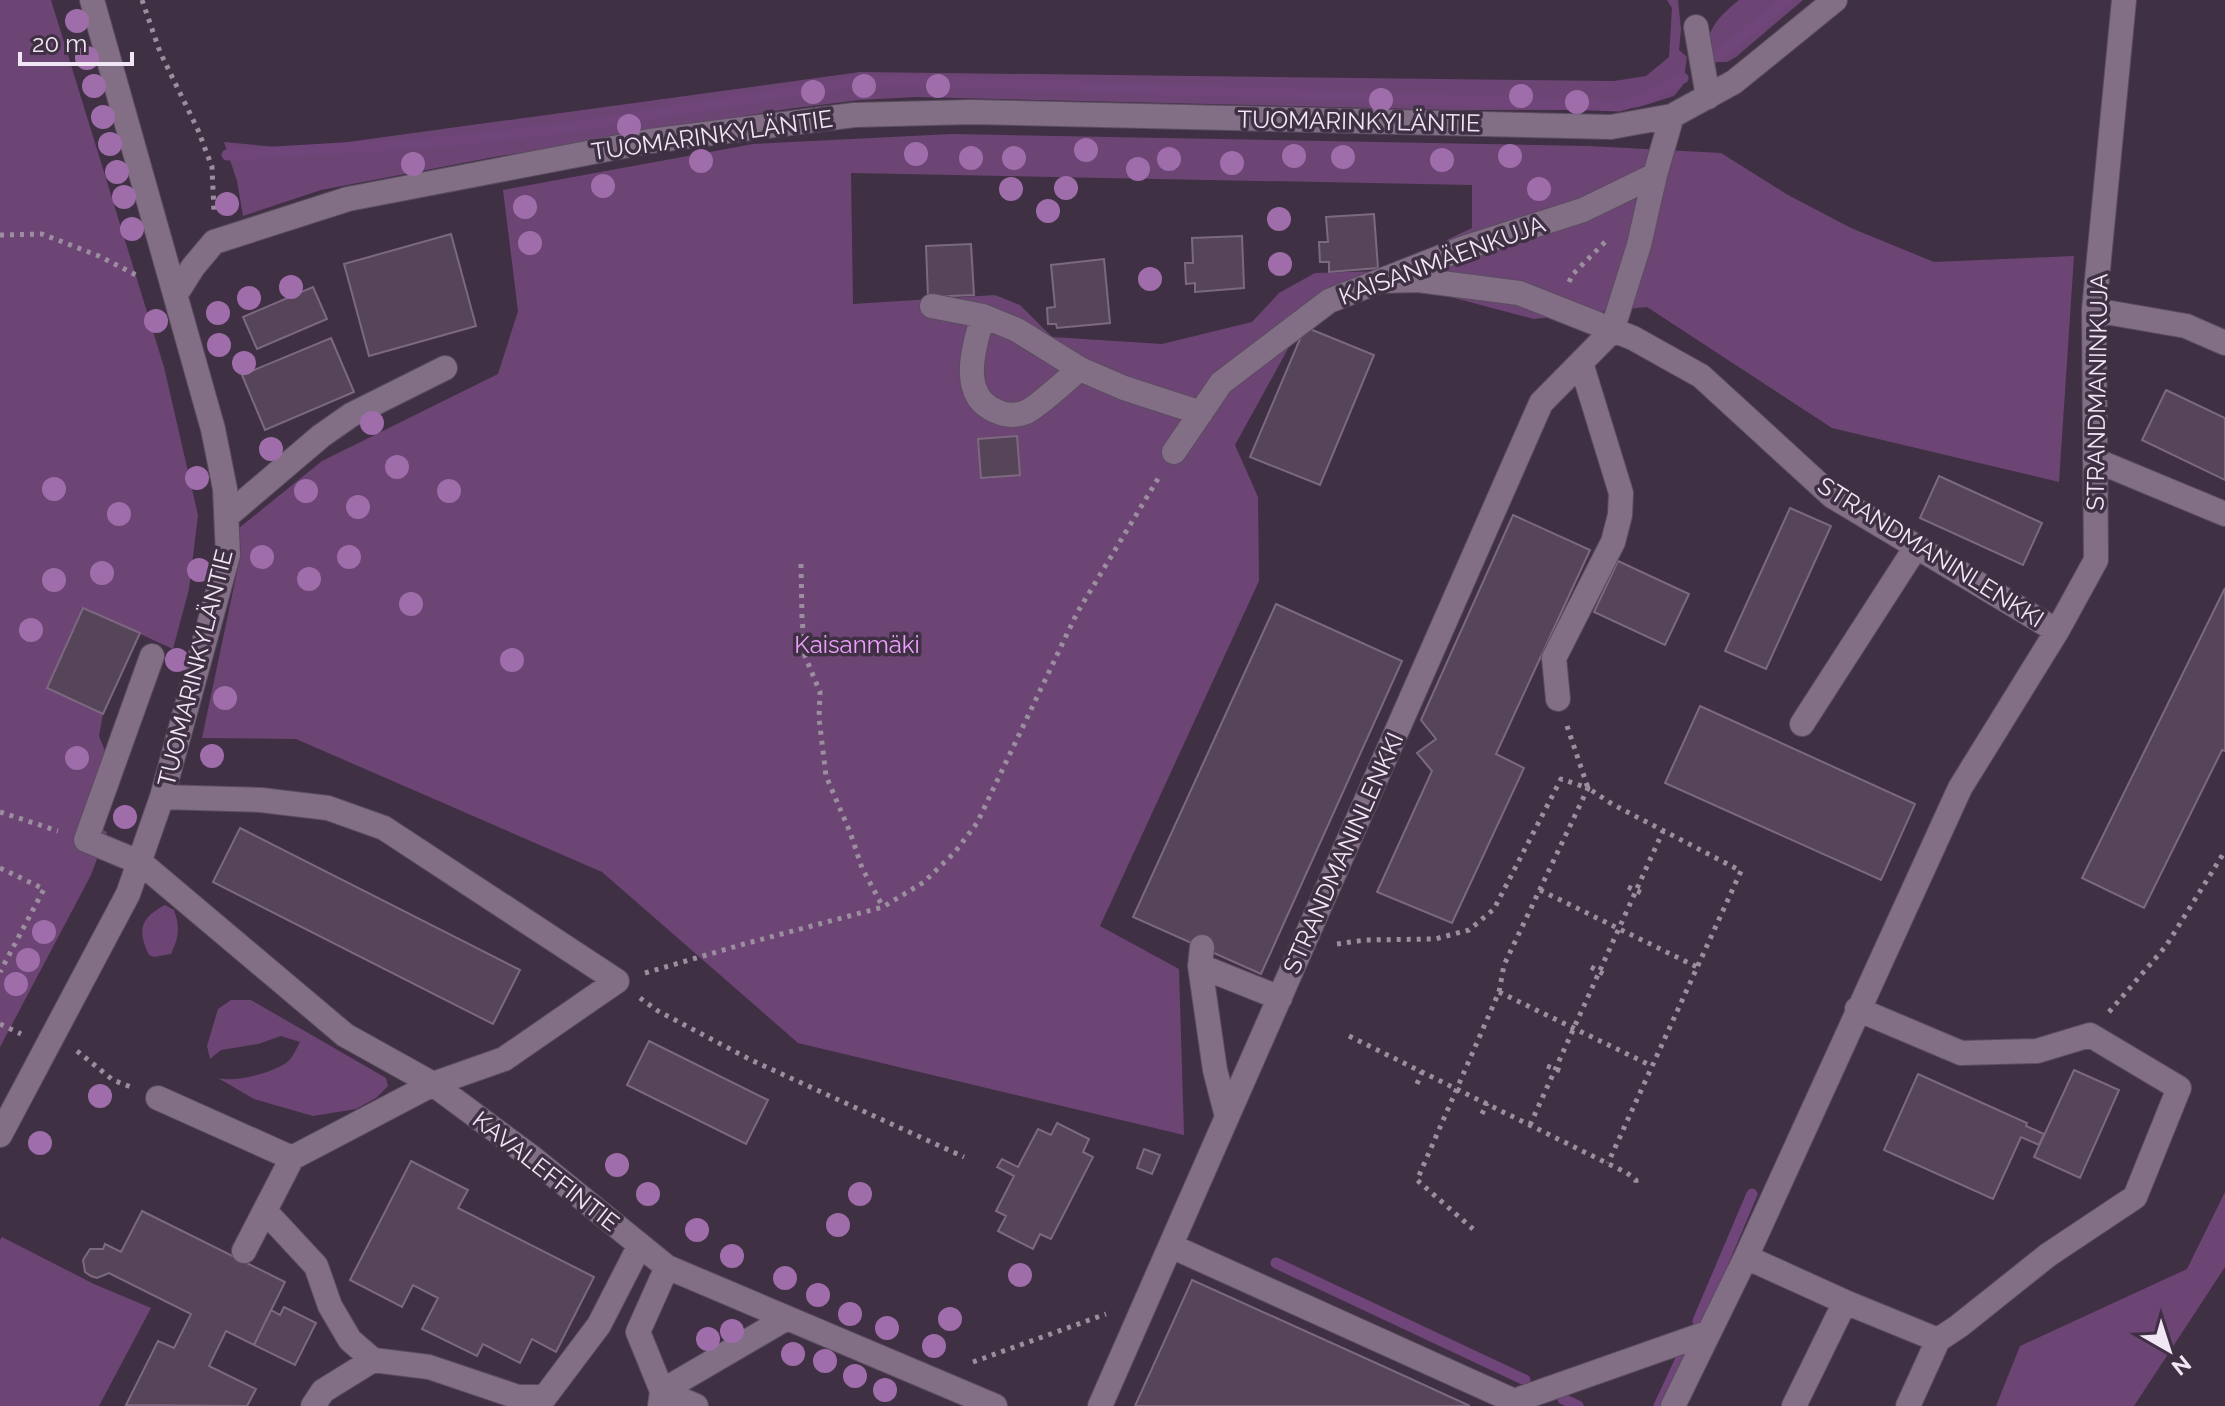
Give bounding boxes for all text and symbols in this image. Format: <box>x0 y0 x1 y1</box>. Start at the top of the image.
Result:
scale bar <box>20 16 132 66</box>
text: 20 m <box>32 29 87 58</box>
street label: TUOMARINKYLÄNTIE <box>590 104 834 166</box>
street label: TUOMARINKYLÄNTIE <box>1237 104 1481 138</box>
street label: KAISANMÄENKUJA <box>1335 209 1549 311</box>
street label: STRANDMANINKUJA <box>2080 273 2114 511</box>
street label: STRANDMANINLENKKI <box>1813 471 2049 633</box>
street label: TUOMARINKYLÄNTIE <box>152 546 238 790</box>
park label: Kaisanmäki <box>794 630 920 659</box>
street label: STRANDMANINLENKKI <box>1277 728 1409 978</box>
street label: KAVALEFFINTIE <box>467 1105 625 1237</box>
north arrow <box>2129 1310 2209 1390</box>
text: N <box>2167 1350 2196 1381</box>

